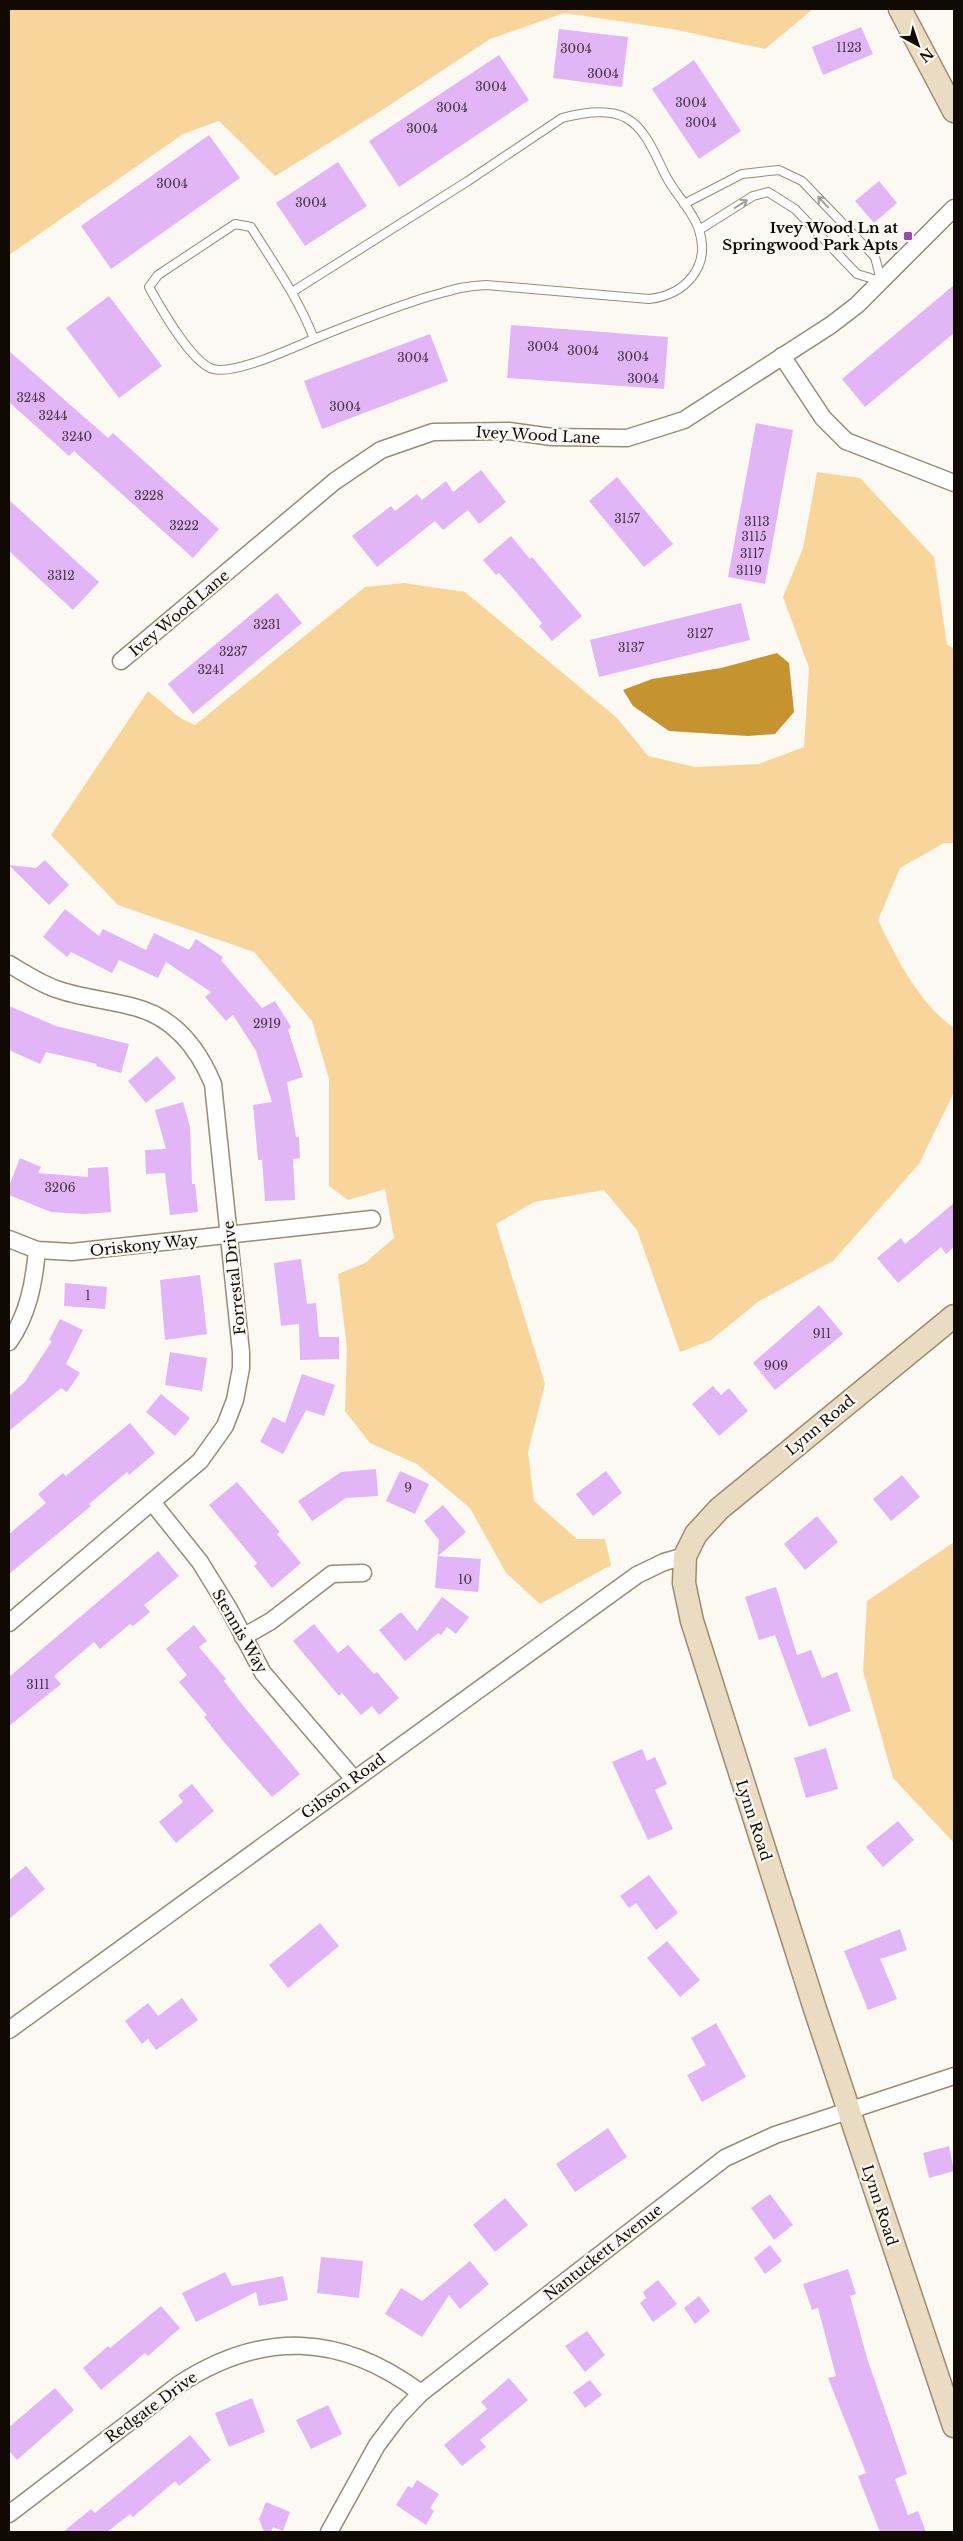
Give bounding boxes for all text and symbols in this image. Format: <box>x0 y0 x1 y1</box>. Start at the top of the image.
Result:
north arrow <box>893 20 943 70</box>
house number: 1123 <box>836 40 862 55</box>
house number: 3004 <box>560 41 592 56</box>
text: N <box>916 44 937 66</box>
house number: 3004 <box>587 66 619 81</box>
house number: 3004 <box>475 79 507 94</box>
house number: 3004 <box>675 95 707 110</box>
house number: 3004 <box>436 100 468 115</box>
house number: 3004 <box>685 115 717 130</box>
house number: 3004 <box>406 121 438 136</box>
house number: 3004 <box>156 176 188 191</box>
house number: 3004 <box>295 195 327 210</box>
one-way arrow <box>817 196 829 209</box>
one-way arrow <box>733 198 747 208</box>
place label: Ivey Wood Ln at Springwood Park Apts <box>722 218 898 254</box>
marker: Ivey Wood Ln at Springwood Park Apts <box>902 230 914 242</box>
house number: 3004 <box>527 339 559 354</box>
house number: 3004 <box>567 343 599 358</box>
house number: 3004 <box>617 349 649 364</box>
house number: 3004 <box>397 350 429 365</box>
house number: 3004 <box>627 371 659 386</box>
house number: 3248 <box>16 390 46 405</box>
house number: 3004 <box>329 399 361 414</box>
house number: 3244 <box>39 408 67 423</box>
street label: Ivey Wood Lane <box>475 422 601 448</box>
house number: 3240 <box>62 429 92 444</box>
house number: 3228 <box>134 488 164 503</box>
house number: 3157 <box>614 511 641 526</box>
house number: 3113 <box>744 514 770 529</box>
house number: 3222 <box>169 518 199 533</box>
house number: 3115 <box>742 529 767 544</box>
house number: 3117 <box>740 546 765 561</box>
house number: 3119 <box>736 563 762 578</box>
street label: Ivey Wood Lane <box>125 566 233 660</box>
house number: 3312 <box>47 568 75 583</box>
house number: 3231 <box>253 617 281 632</box>
house number: 3127 <box>687 626 714 641</box>
house number: 3137 <box>618 640 645 655</box>
house number: 3237 <box>219 644 248 659</box>
house number: 3241 <box>197 662 225 677</box>
house number: 2919 <box>253 1016 281 1031</box>
house number: 3206 <box>44 1180 76 1195</box>
street label: Forrestal Drive <box>219 1220 249 1336</box>
street label: Oriskony Way <box>89 1230 199 1260</box>
house number: 1 <box>85 1288 91 1303</box>
house number: 911 <box>813 1326 831 1341</box>
house number: 909 <box>764 1358 788 1373</box>
street label: Lynn Road <box>782 1391 858 1459</box>
house number: 9 <box>404 1480 412 1495</box>
house number: 10 <box>458 1572 472 1587</box>
street label: Stennis Way <box>208 1586 272 1677</box>
house number: 3111 <box>26 1677 50 1692</box>
street label: Gibson Road <box>297 1749 389 1823</box>
street label: Lynn Road <box>732 1777 776 1863</box>
street label: Lynn Road <box>858 2162 902 2248</box>
street label: Nantuckett Avenue <box>540 2200 666 2304</box>
street label: Redgate Drive <box>101 2367 201 2447</box>

